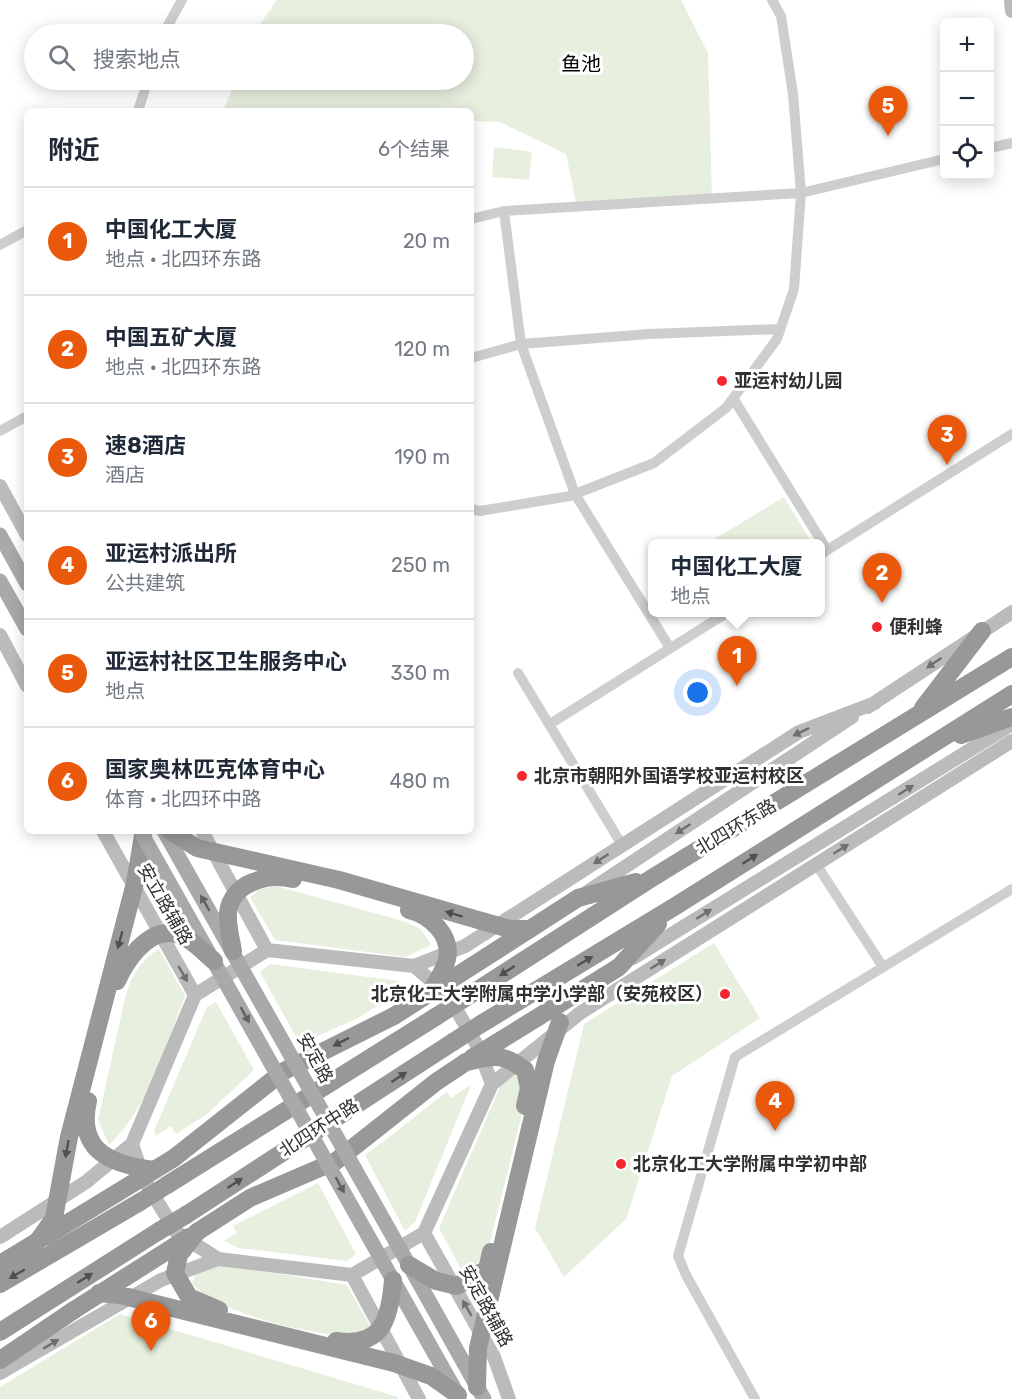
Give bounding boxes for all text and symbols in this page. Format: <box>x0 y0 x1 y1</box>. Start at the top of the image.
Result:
map controls <box>940 18 994 180</box>
button: + <box>940 18 994 72</box>
search box <box>24 24 474 90</box>
icon: search <box>45 41 78 74</box>
text: 搜索地点 <box>93 46 181 73</box>
district label: 鱼池 <box>561 52 601 76</box>
button: − <box>940 72 994 126</box>
pin: 5 <box>868 86 908 136</box>
button: locate <box>940 126 994 180</box>
text: 附近 <box>48 135 100 166</box>
text: 6个结果 <box>378 137 450 161</box>
text: 中国化工大厦 <box>105 216 237 243</box>
text: 1 <box>63 229 72 253</box>
text: 20 m <box>403 229 450 253</box>
text: 地点 · 北四环东路 <box>105 247 261 271</box>
text: 中国五矿大厦 <box>105 324 237 351</box>
text: 2 <box>61 337 74 361</box>
text: 120 m <box>394 337 450 361</box>
text: 地点 · 北四环东路 <box>105 355 261 379</box>
place label: 亚运村幼儿园 <box>734 370 842 392</box>
marker: 亚运村幼儿园 <box>715 374 729 388</box>
pin: 3 <box>928 416 966 465</box>
text: 速8酒店 <box>105 432 186 459</box>
text: 3 <box>61 445 74 469</box>
text: 190 m <box>394 445 450 469</box>
text: 酒店 <box>105 463 145 487</box>
popup <box>648 539 825 617</box>
text: 亚运村派出所 <box>105 540 237 567</box>
text: 4 <box>61 553 74 577</box>
text: 250 m <box>391 553 450 577</box>
text: 中国化工大厦 <box>670 553 803 580</box>
pin: 2 <box>862 554 902 603</box>
text: 公共建筑 <box>105 571 185 595</box>
text: 地点 <box>670 584 710 608</box>
place label: 便利蜂 <box>889 616 943 638</box>
marker: 便利蜂 <box>870 620 884 634</box>
pin: 1 <box>718 636 756 686</box>
text: 亚运村社区卫生服务中心 <box>105 648 347 675</box>
one-way arrow <box>926 657 942 668</box>
text: 5 <box>61 661 74 685</box>
text: 330 m <box>391 661 450 685</box>
your location <box>683 678 712 707</box>
text: 地点 <box>105 679 145 703</box>
one-way arrow <box>792 727 810 737</box>
text: 国家奥林匹克体育中心 <box>105 756 325 783</box>
place label: 北京市朝阳外国语学校亚运村校区 <box>534 765 804 787</box>
text: 6 <box>61 769 74 793</box>
text: 480 m <box>389 769 450 793</box>
marker: 北京市朝阳外国语学校亚运村校区 <box>515 769 529 783</box>
one-way arrow <box>898 784 914 795</box>
text: 体育 · 北四环中路 <box>105 787 261 811</box>
street label: 北四环东路 <box>692 794 780 860</box>
one-way arrow <box>675 823 692 834</box>
one-way arrow <box>833 843 849 854</box>
one-way arrow <box>593 853 609 864</box>
one-way arrow <box>742 853 758 865</box>
street label: 安立路辅路 <box>133 860 197 948</box>
one-way arrow <box>200 894 210 911</box>
one-way arrow <box>445 909 463 918</box>
one-way arrow <box>696 909 712 920</box>
one-way arrow <box>115 931 125 949</box>
one-way arrow <box>577 956 593 967</box>
one-way arrow <box>650 958 666 969</box>
one-way arrow <box>178 965 188 982</box>
one-way arrow <box>499 966 515 977</box>
place label: 北京化工大学附属中学小学部（安苑校区） <box>371 983 713 1005</box>
marker: 北京化工大学附属中学小学部（安苑校区） <box>718 987 732 1001</box>
one-way arrow <box>239 1007 250 1023</box>
street label: 安定路 <box>292 1029 338 1087</box>
one-way arrow <box>333 1037 350 1047</box>
one-way arrow <box>390 1071 406 1083</box>
pin: 4 <box>756 1082 794 1131</box>
street label: 北四环中路 <box>275 1094 363 1162</box>
one-way arrow <box>62 1140 71 1159</box>
place label: 北京化工大学附属中学初中部 <box>633 1153 867 1175</box>
marker: 北京化工大学附属中学初中部 <box>614 1157 628 1171</box>
one-way arrow <box>335 1177 345 1194</box>
one-way arrow <box>227 1178 243 1189</box>
street label: 安定路辅路 <box>455 1261 517 1351</box>
one-way arrow <box>8 1269 25 1279</box>
one-way arrow <box>77 1273 93 1284</box>
one-way arrow <box>462 1300 472 1317</box>
pin: 6 <box>132 1302 170 1351</box>
one-way arrow <box>43 1339 59 1350</box>

